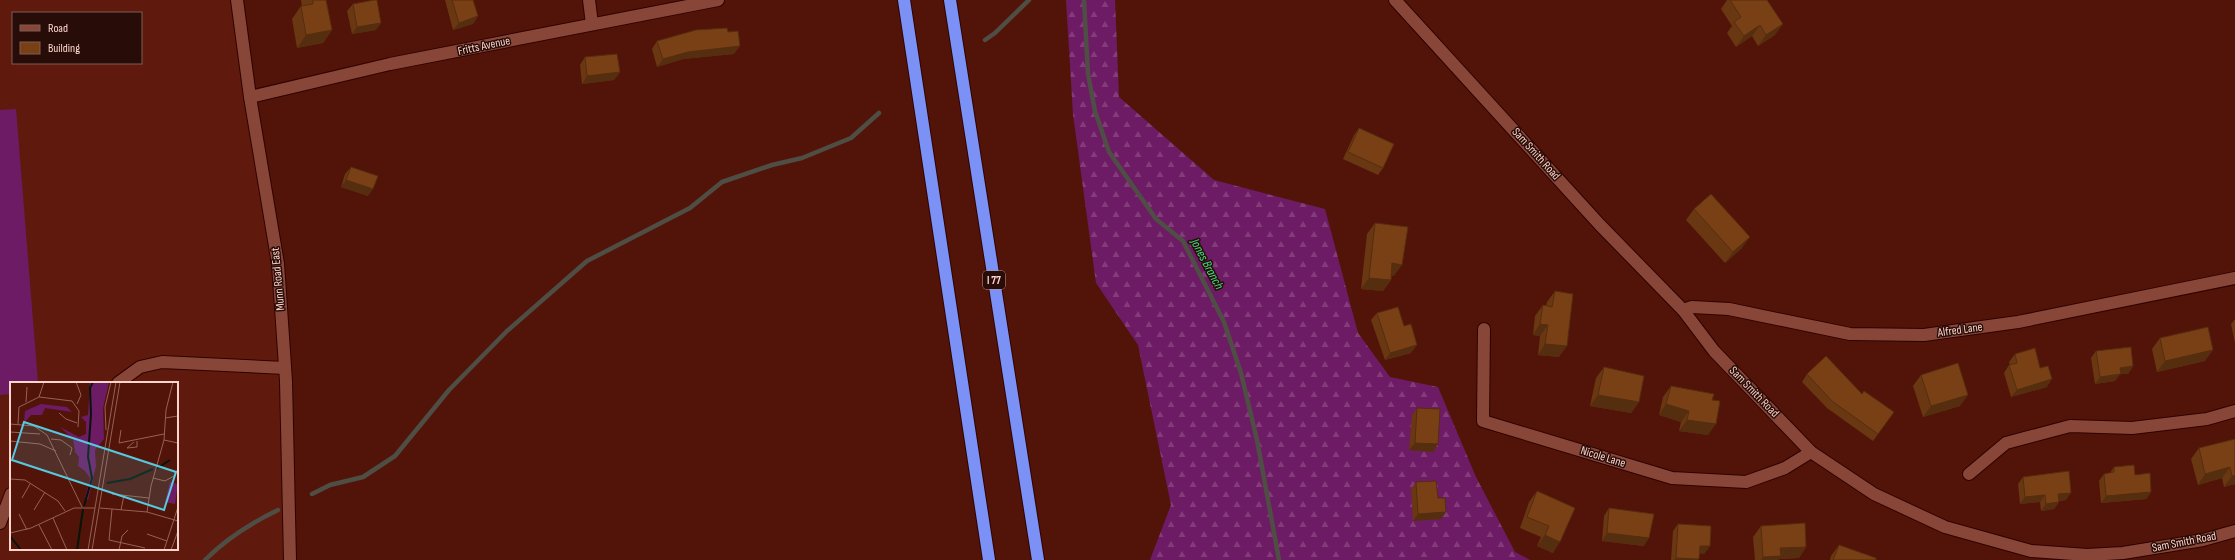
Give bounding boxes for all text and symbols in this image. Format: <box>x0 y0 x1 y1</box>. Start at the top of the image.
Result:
legend <box>12 12 142 64</box>
text: Road <box>48 21 68 36</box>
street label: Fritts Avenue <box>457 33 512 59</box>
text: Building <box>48 41 80 56</box>
street label: Sam Smith Road <box>1509 125 1563 183</box>
water label: Jones Branch <box>1186 235 1227 293</box>
street label: Munn Road East <box>268 246 288 311</box>
road number: I 77 <box>983 271 1005 289</box>
street label: Alfred Lane <box>1936 319 1983 341</box>
street label: Sam Smith Road <box>1726 363 1782 421</box>
inset map <box>10 382 178 550</box>
street label: Nicole Lane <box>1579 443 1627 471</box>
street label: Sam Smith Road <box>2151 528 2217 556</box>

